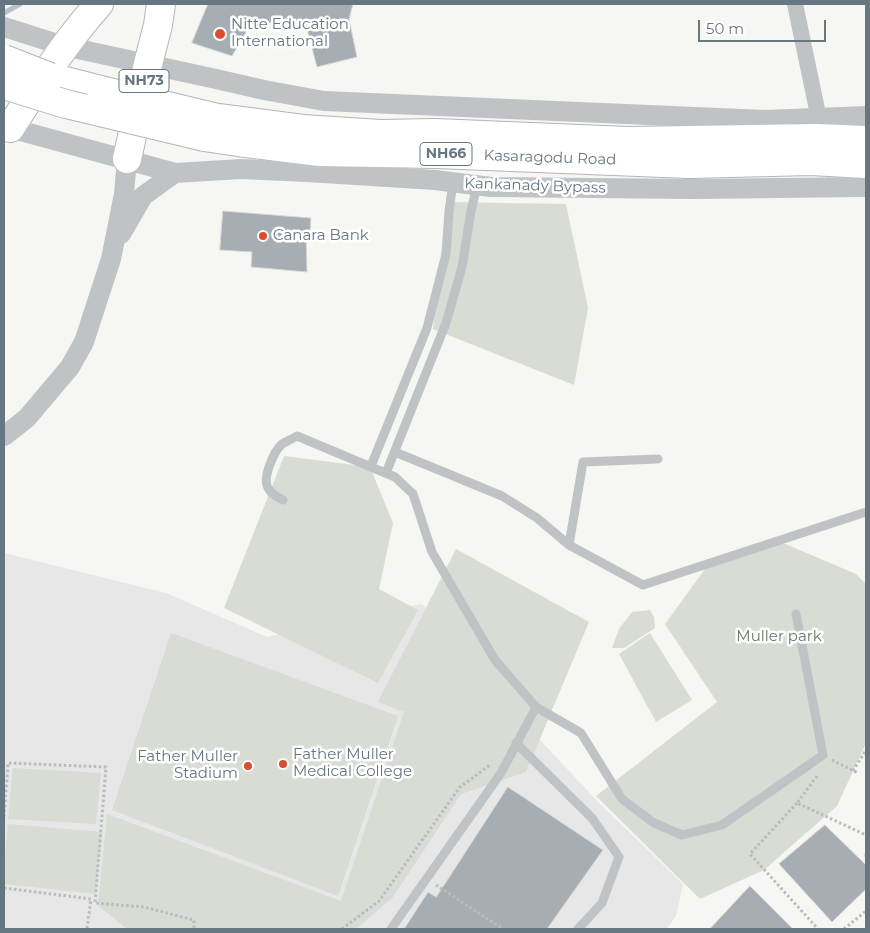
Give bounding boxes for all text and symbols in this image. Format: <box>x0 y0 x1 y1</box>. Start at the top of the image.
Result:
scale bar <box>700 10 828 42</box>
place label: Nitte Education International <box>231 16 349 51</box>
text: 50 m <box>706 19 744 38</box>
marker: Nitte Education International <box>213 27 227 41</box>
road number: NH73 <box>119 70 169 92</box>
road number: NH66 <box>420 142 472 166</box>
street label: Kasaragodu Road <box>483 147 617 169</box>
street label: Kankanady Bypass <box>464 175 606 197</box>
place label: Canara Bank <box>273 227 369 245</box>
marker: Canara Bank <box>257 230 269 242</box>
park label: Muller park <box>736 628 822 646</box>
place label: Father Muller Medical College <box>293 746 412 781</box>
place label: Father Muller Stadium <box>137 748 238 783</box>
marker: Father Muller Medical College <box>277 758 289 770</box>
marker: Father Muller Stadium <box>242 760 254 772</box>

